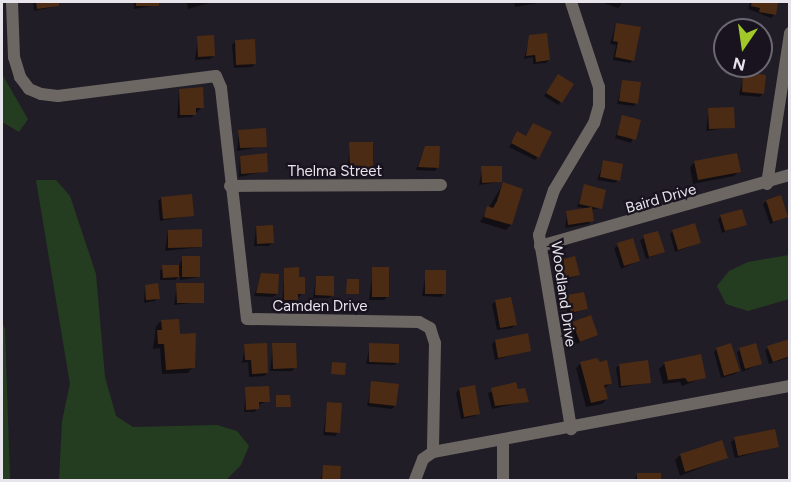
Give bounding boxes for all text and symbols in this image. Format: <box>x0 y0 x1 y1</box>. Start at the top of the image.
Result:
north arrow <box>713 18 773 78</box>
text: N <box>731 53 747 75</box>
street label: Thelma Street <box>288 163 382 181</box>
street label: Baird Drive <box>624 180 698 218</box>
street label: Woodland Drive <box>547 240 579 348</box>
street label: Camden Drive <box>273 298 367 316</box>

